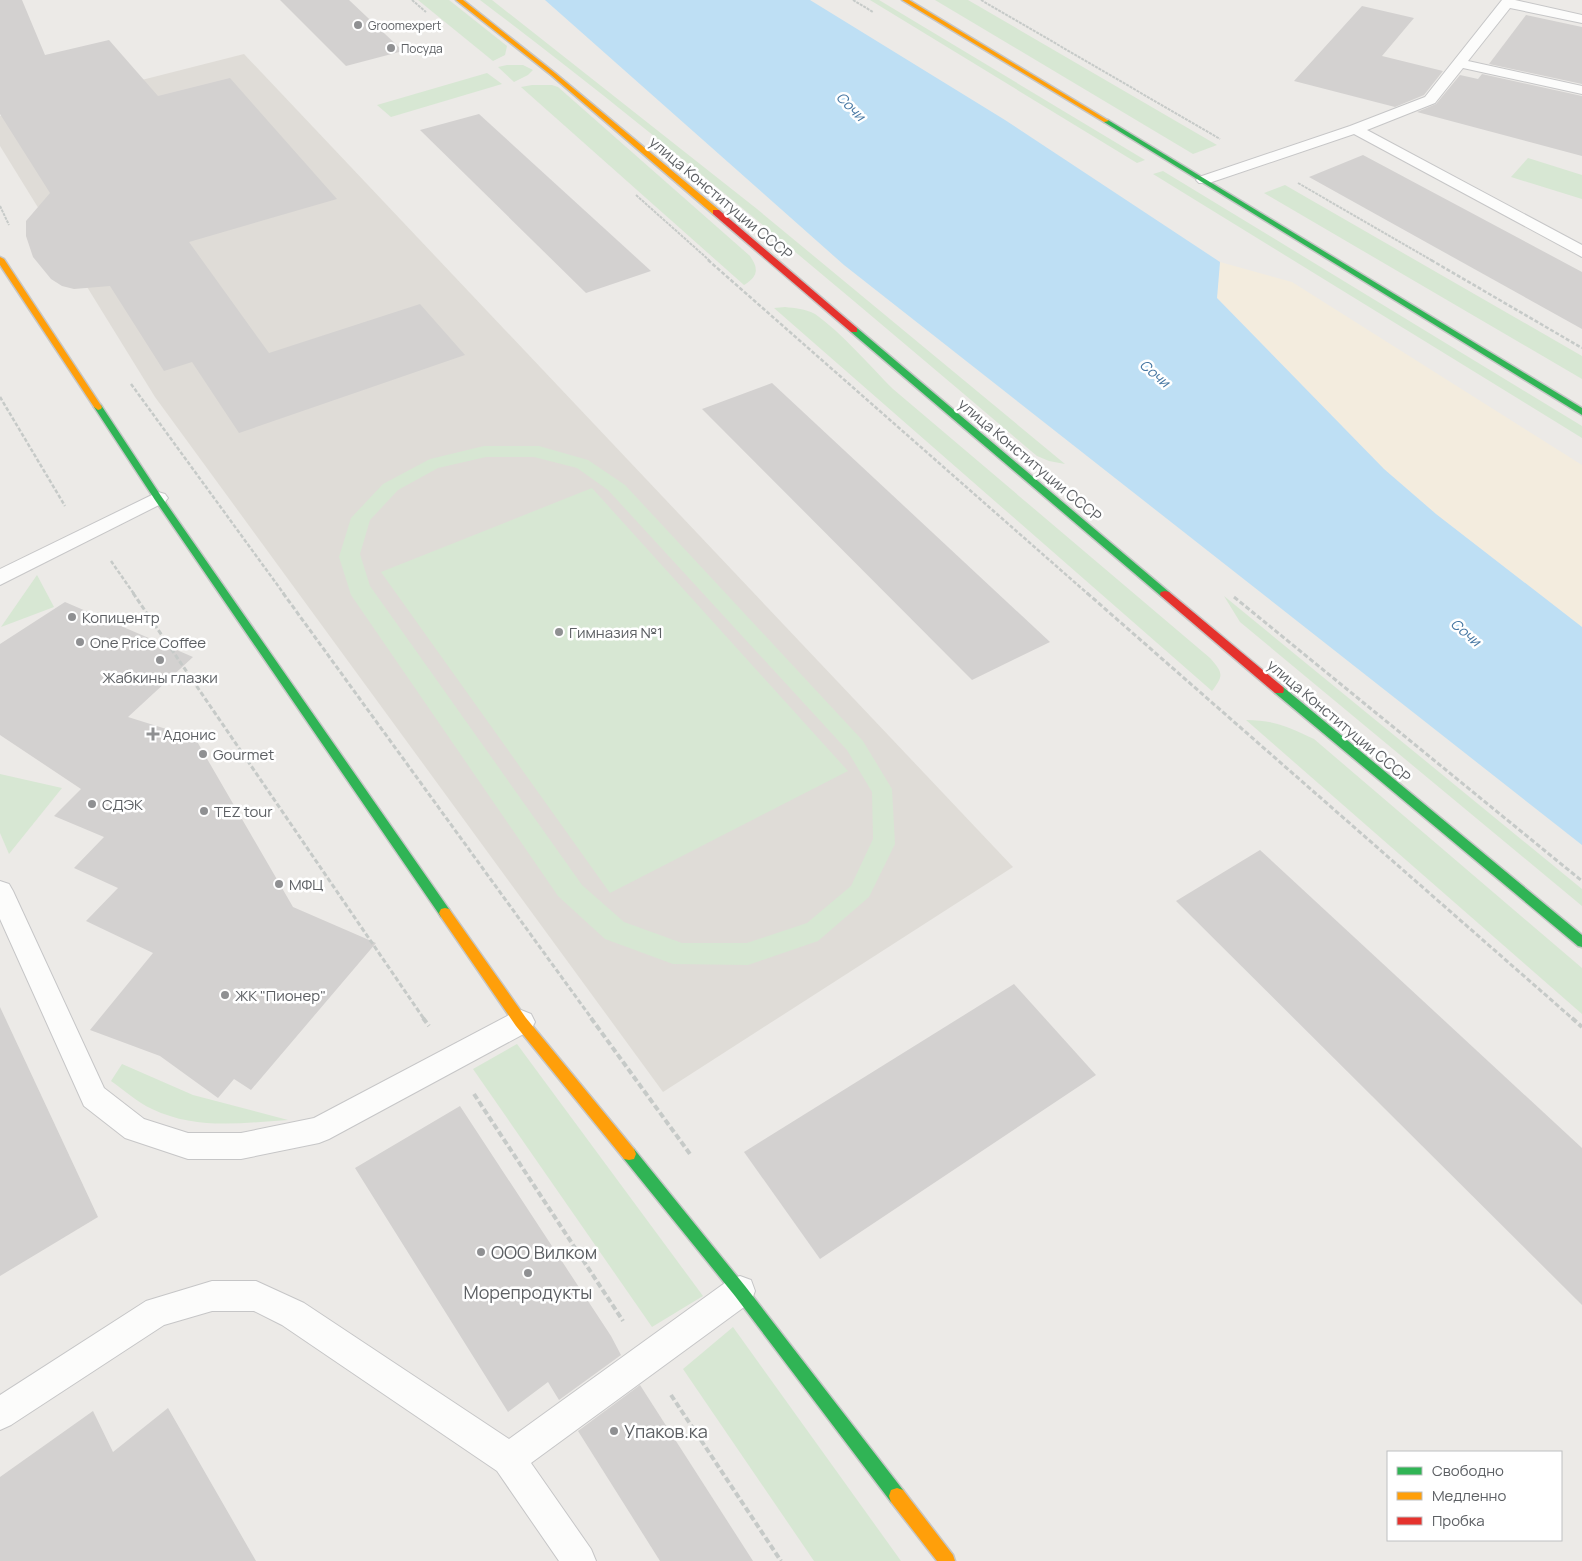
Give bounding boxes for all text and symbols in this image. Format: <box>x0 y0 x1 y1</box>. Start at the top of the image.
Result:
place label: Groomexpert <box>368 17 442 34</box>
marker: Groomexpert <box>352 19 364 31</box>
place label: Посуда <box>401 40 443 57</box>
marker: Посуда <box>385 42 397 54</box>
water label: Сочи <box>832 87 870 125</box>
street label: улица Конституции СССР <box>645 132 797 264</box>
water label: Сочи <box>1136 355 1175 392</box>
street label: улица Конституции СССР <box>954 394 1106 526</box>
place label: Копицентр <box>82 607 160 628</box>
marker: Копицентр <box>66 611 78 623</box>
water label: Сочи <box>1447 614 1486 651</box>
place label: Гимназия №1 <box>569 622 663 643</box>
marker: Гимназия №1 <box>553 626 565 638</box>
place label: One Price Coffee <box>90 632 206 653</box>
marker: One Price Coffee <box>74 636 86 648</box>
marker: Жабкины глазки <box>154 654 166 666</box>
street label: улица Конституции СССР <box>1263 655 1415 787</box>
place label: Жабкины глазки <box>102 667 218 688</box>
place label: Адонис <box>163 724 216 745</box>
marker: Адонис <box>147 728 159 740</box>
place label: Gourmet <box>213 744 274 765</box>
marker: Gourmet <box>197 748 209 760</box>
place label: СДЭК <box>102 794 143 815</box>
marker: СДЭК <box>86 798 98 810</box>
place label: TEZ tour <box>214 801 273 822</box>
marker: TEZ tour <box>198 805 210 817</box>
place label: МФЦ <box>289 874 323 895</box>
marker: МФЦ <box>273 878 285 890</box>
place label: ЖК "Пионер" <box>235 985 326 1006</box>
marker: ЖК "Пионер" <box>219 989 231 1001</box>
place label: ООО Вилком <box>491 1240 597 1264</box>
marker: ООО Вилком <box>475 1246 487 1258</box>
marker: Морепродукты <box>522 1267 534 1279</box>
place label: Морепродукты <box>464 1280 592 1304</box>
place label: Упаков.ка <box>624 1419 708 1443</box>
marker: Упаков.ка <box>608 1425 620 1437</box>
legend <box>1387 1451 1562 1541</box>
text: Свободно <box>1432 1460 1504 1481</box>
text: Медленно <box>1432 1485 1506 1506</box>
text: Пробка <box>1432 1510 1485 1531</box>

